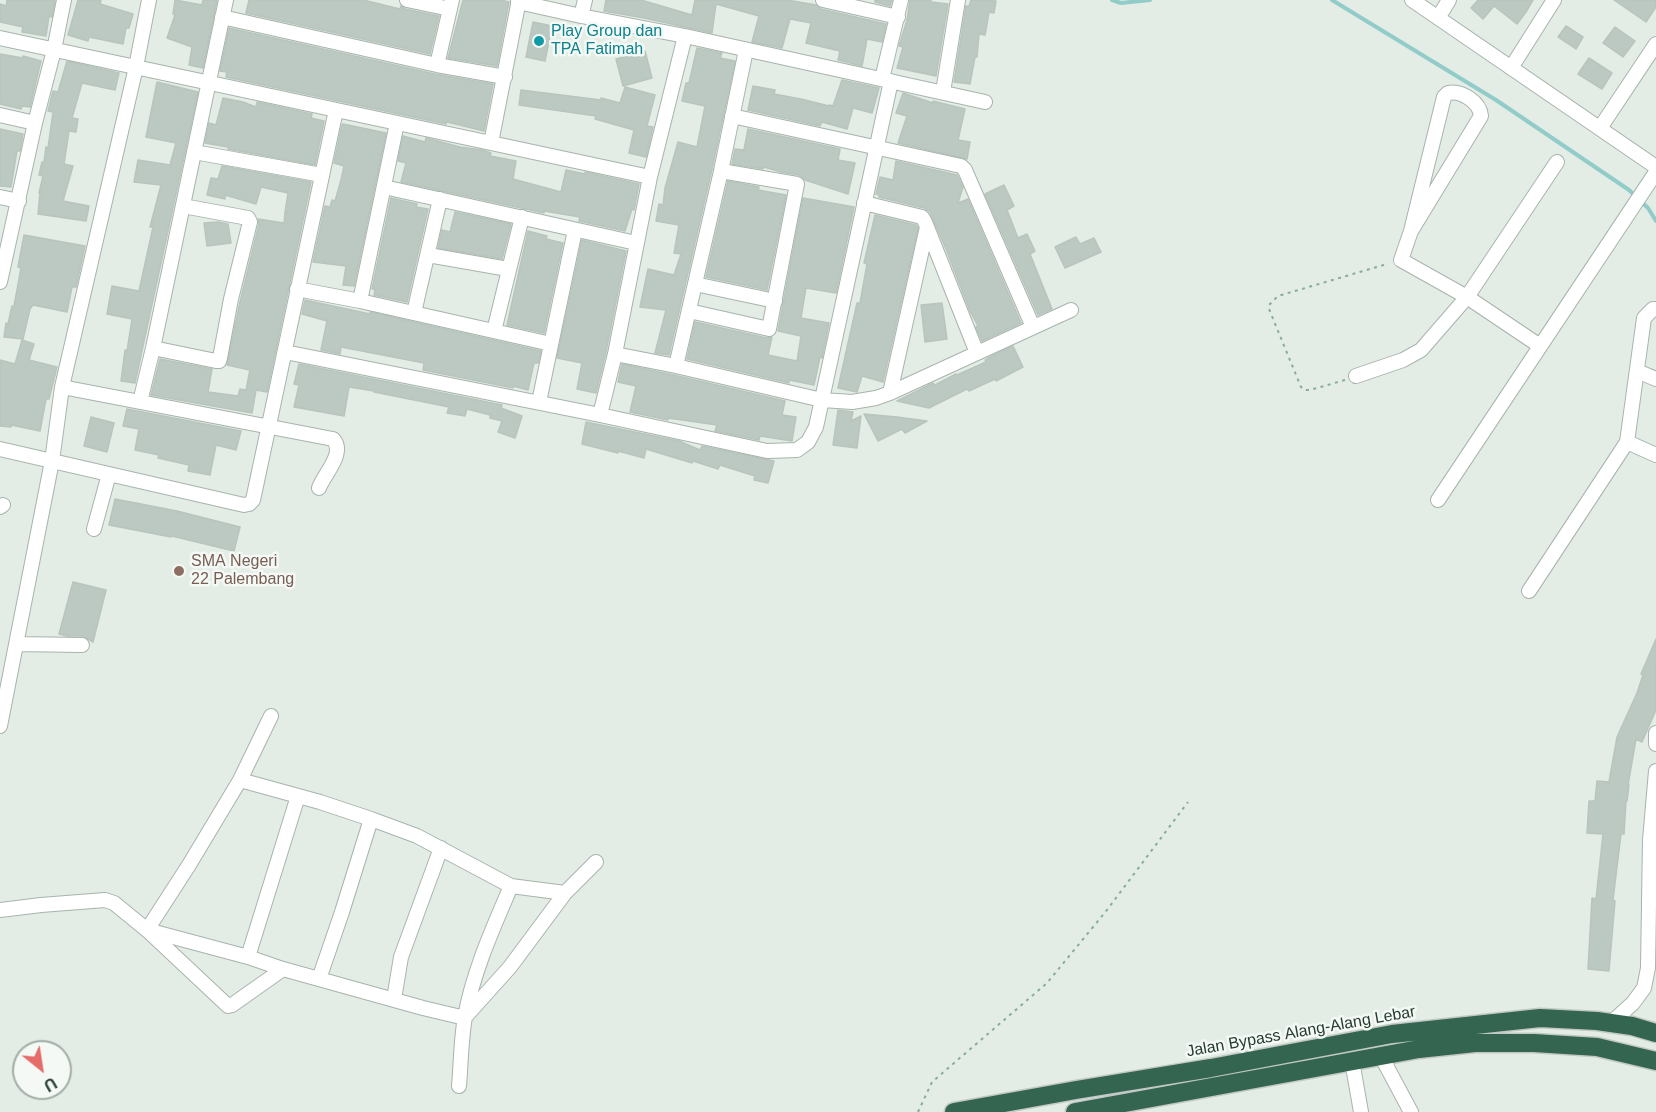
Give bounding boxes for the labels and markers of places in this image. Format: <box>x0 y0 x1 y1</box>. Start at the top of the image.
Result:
place label: Play Group dan TPA Fatimah <box>551 22 662 60</box>
marker: Play Group dan TPA Fatimah <box>532 34 546 48</box>
place label: SMA Negeri 22 Palembang <box>191 552 294 590</box>
marker: SMA Negeri 22 Palembang <box>172 564 186 578</box>

